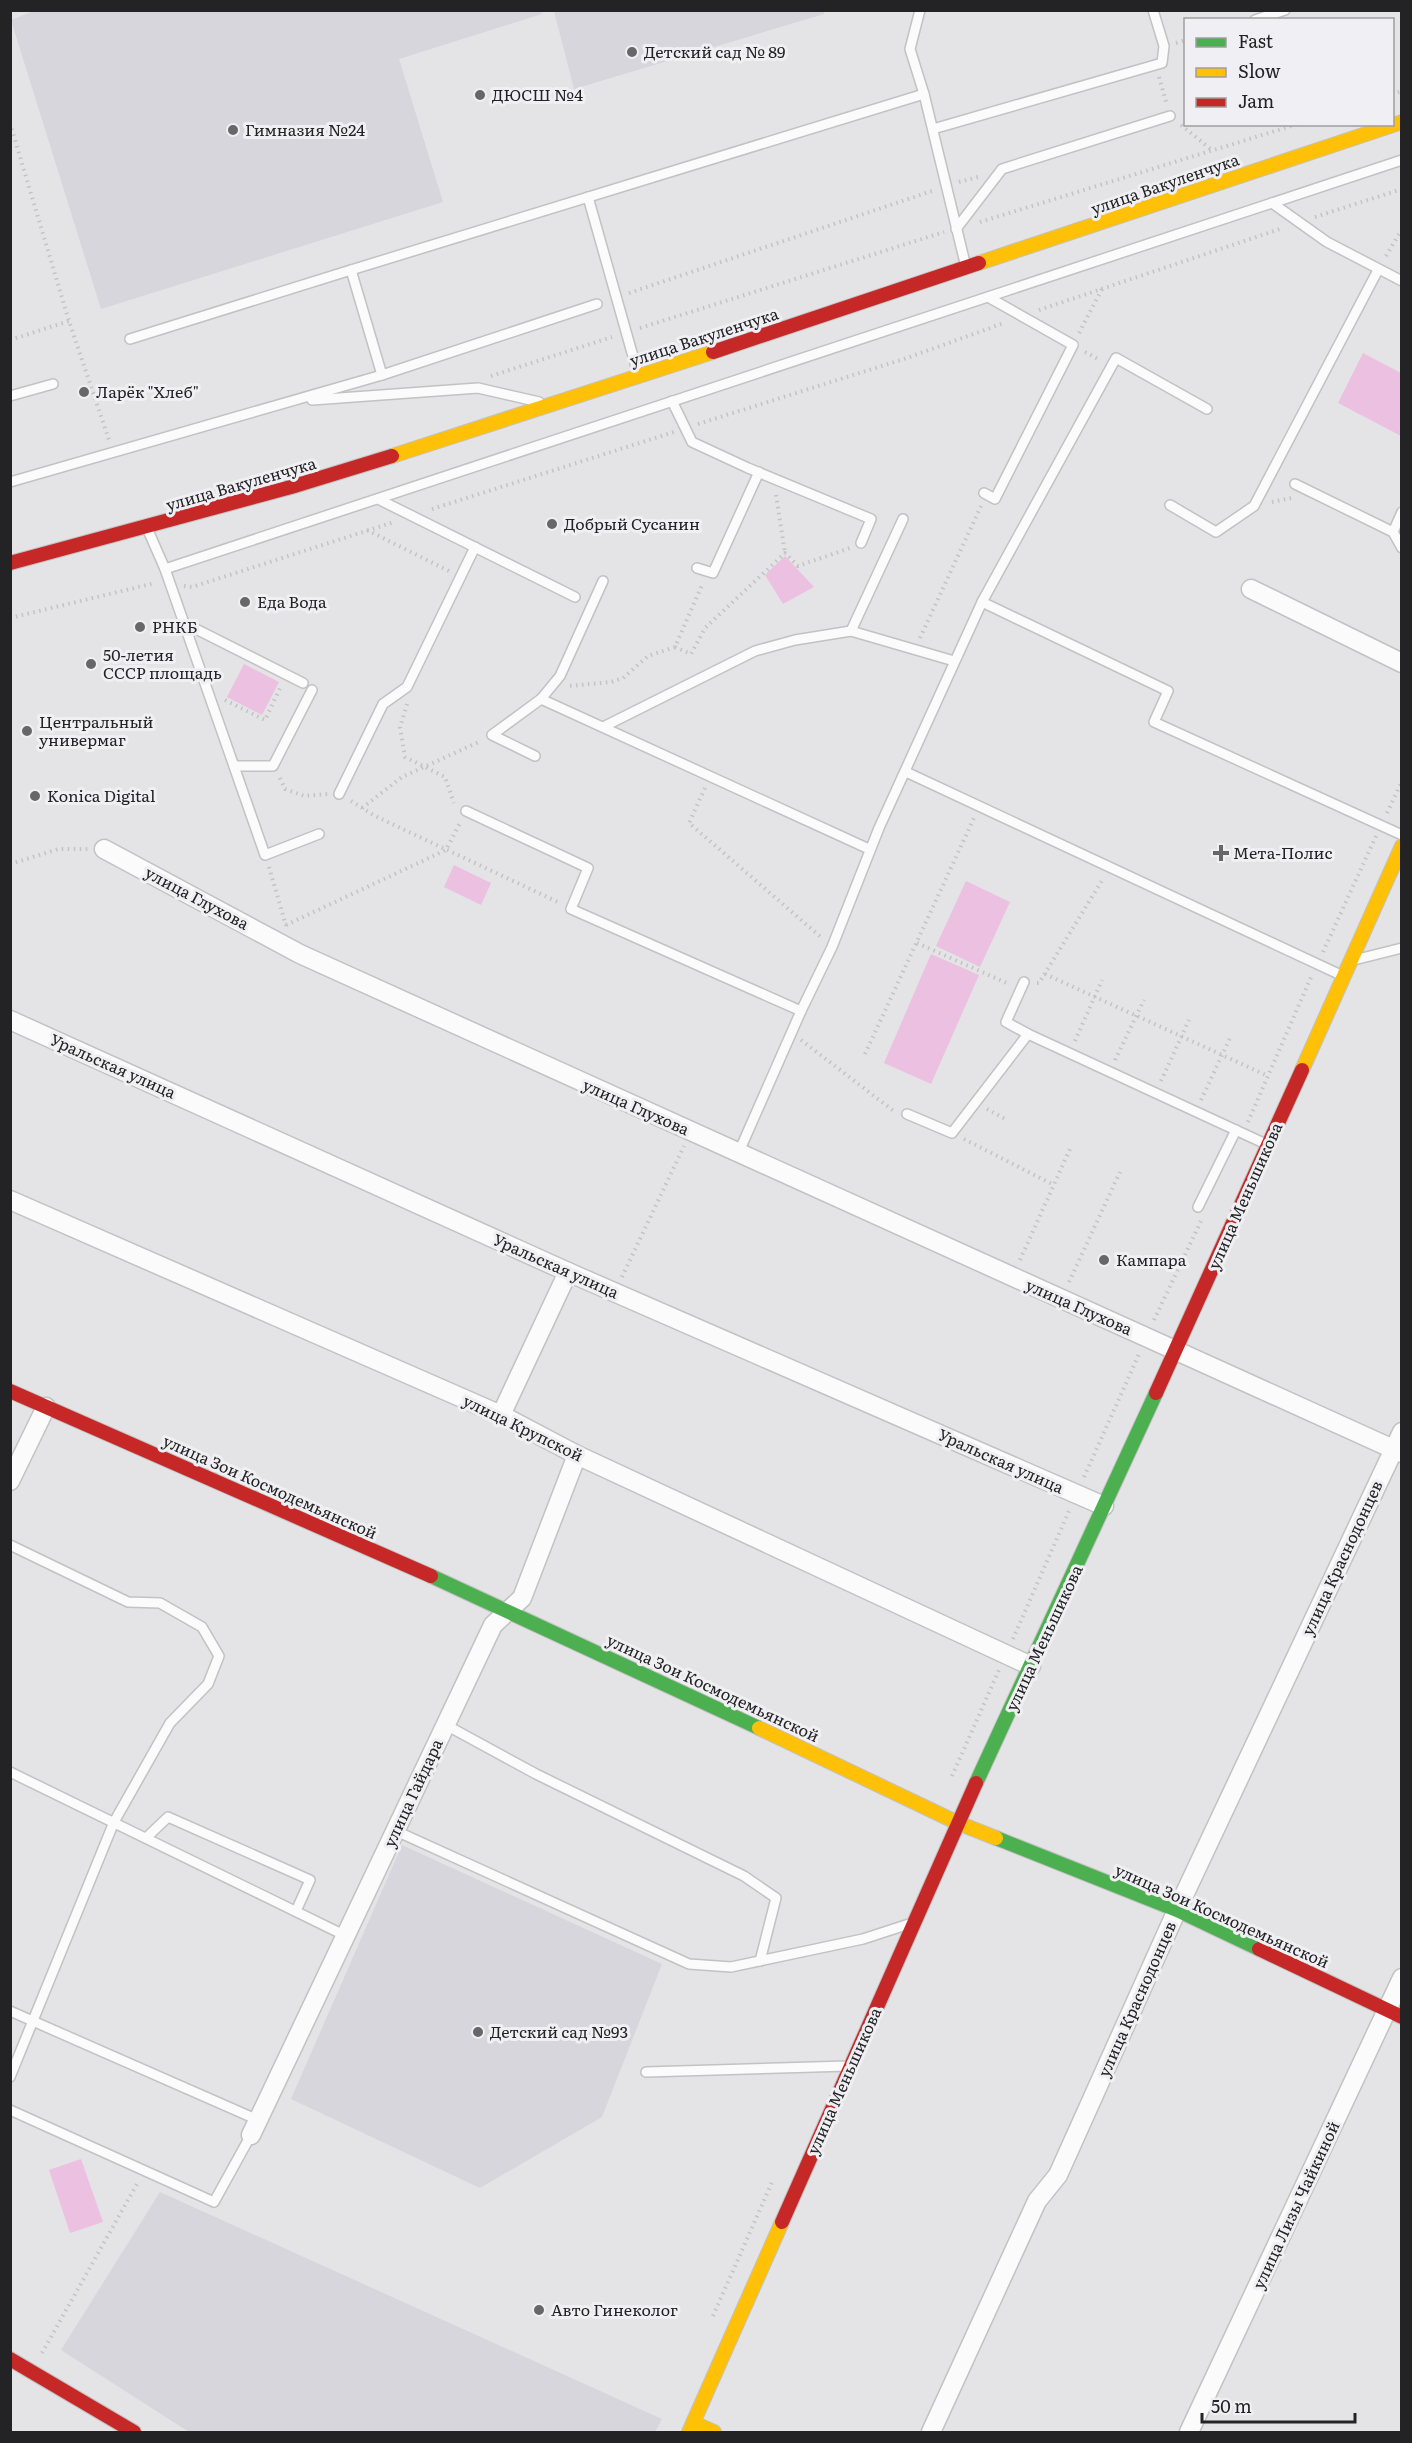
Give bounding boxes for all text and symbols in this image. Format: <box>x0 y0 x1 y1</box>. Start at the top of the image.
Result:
legend <box>1184 18 1394 126</box>
text: Fast <box>1238 27 1274 54</box>
place label: Детский сад № 89 <box>644 39 785 63</box>
marker: Детский сад № 89 <box>625 45 639 59</box>
text: Slow <box>1238 57 1281 84</box>
place label: ДЮСШ №4 <box>492 82 583 106</box>
text: Jam <box>1238 87 1274 114</box>
marker: ДЮСШ №4 <box>473 88 487 102</box>
place label: Гимназия №24 <box>245 117 365 141</box>
marker: Гимназия №24 <box>226 123 240 137</box>
street label: улица Вакуленчука <box>1087 146 1242 220</box>
street label: улица Вакуленчука <box>626 301 782 371</box>
place label: Ларёк "Хлеб" <box>96 379 199 403</box>
marker: Ларёк "Хлеб" <box>77 385 91 399</box>
street label: улица Вакуленчука <box>163 450 319 516</box>
place label: Добрый Сусанин <box>564 511 700 535</box>
marker: Добрый Сусанин <box>545 517 559 531</box>
place label: Еда Вода <box>257 589 327 613</box>
marker: Еда Вода <box>238 595 252 609</box>
place label: РНКБ <box>152 614 197 638</box>
marker: РНКБ <box>133 620 147 634</box>
place label: 50-летия СССР площадь <box>103 642 222 684</box>
marker: 50-летия СССР площадь <box>84 657 98 671</box>
place label: Центральный универмаг <box>39 709 154 751</box>
marker: Центральный универмаг <box>20 724 34 738</box>
place label: Konica Digital <box>47 783 155 807</box>
marker: Konica Digital <box>28 789 42 803</box>
place label: Мета-Полис <box>1233 840 1333 864</box>
marker: Мета-Полис <box>1214 846 1228 860</box>
street label: улица Глухова <box>141 860 254 935</box>
street label: Уральская улица <box>47 1027 180 1104</box>
street label: улица Глухова <box>579 1072 694 1141</box>
street label: улица Меньшикова <box>1201 1118 1288 1273</box>
street label: Уральская улица <box>490 1227 623 1304</box>
place label: Кампара <box>1116 1247 1187 1271</box>
marker: Кампара <box>1097 1253 1111 1267</box>
street label: улица Глухова <box>1022 1272 1137 1341</box>
street label: улица Крупской <box>459 1388 588 1467</box>
street label: Уральская улица <box>935 1422 1068 1499</box>
street label: улица Зои Космодемьянской <box>159 1428 381 1544</box>
street label: улица Краснодонцев <box>1295 1476 1388 1639</box>
street label: улица Меньшикова <box>999 1560 1088 1715</box>
street label: улица Зои Космодемьянской <box>603 1627 824 1747</box>
street label: улица Гайдара <box>376 1734 448 1851</box>
street label: улица Зои Космодемьянской <box>1111 1857 1333 1973</box>
street label: улица Краснодонцев <box>1091 1917 1181 2080</box>
street label: улица Меньшикова <box>800 2003 887 2158</box>
place label: Детский сад №93 <box>490 2019 628 2043</box>
marker: Детский сад №93 <box>471 2025 485 2039</box>
street label: улица Лизы Чайкиной <box>1246 2116 1345 2293</box>
place label: Авто Гинеколог <box>551 2297 678 2321</box>
marker: Авто Гинеколог <box>532 2303 546 2317</box>
scale bar <box>1202 2386 1355 2424</box>
text: 50 m <box>1211 2392 1252 2419</box>

